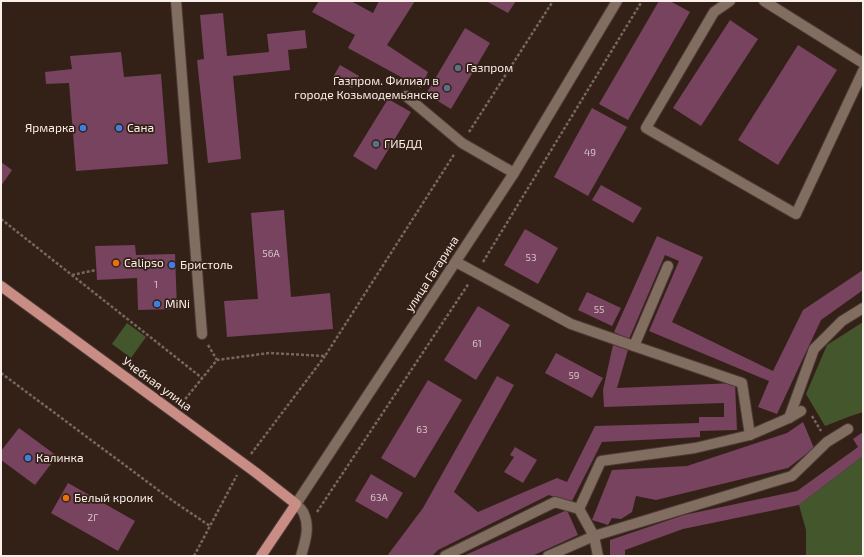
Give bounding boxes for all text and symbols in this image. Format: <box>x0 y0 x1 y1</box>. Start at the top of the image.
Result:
place label: Газпром <box>466 60 513 74</box>
marker: Газпром <box>453 63 463 73</box>
place label: Газпром. Филиал в городе Козьмодемьянске <box>294 73 439 101</box>
marker: Газпром. Филиал в городе Козьмодемьянске <box>442 83 452 93</box>
place label: Ярмарка <box>25 120 75 134</box>
place label: Сана <box>127 120 154 134</box>
marker: Ярмарка <box>78 123 88 133</box>
marker: Сана <box>114 123 124 133</box>
place label: ГИБДД <box>384 136 422 150</box>
marker: ГИБДД <box>371 139 381 149</box>
house number: 49 <box>584 146 596 158</box>
street label: улица Гагарина <box>401 233 462 314</box>
house number: 56А <box>262 247 280 259</box>
house number: 53 <box>526 251 536 263</box>
place label: Calipso <box>124 255 164 269</box>
place label: Бристоль <box>180 257 233 271</box>
marker: Calipso <box>111 258 121 268</box>
marker: Бристоль <box>167 260 177 270</box>
house number: 1 <box>154 278 158 290</box>
place label: MiNi <box>165 296 190 310</box>
marker: MiNi <box>152 299 162 309</box>
house number: 55 <box>594 303 604 315</box>
house number: 61 <box>472 337 482 349</box>
street label: Учебная улица <box>119 353 195 414</box>
house number: 59 <box>568 369 580 381</box>
house number: 63 <box>416 423 428 435</box>
place label: Калинка <box>36 450 84 464</box>
marker: Калинка <box>23 453 33 463</box>
place label: Белый кролик <box>74 490 154 504</box>
house number: 63А <box>370 491 389 503</box>
marker: Белый кролик <box>61 493 71 503</box>
house number: 2Г <box>88 511 98 523</box>

